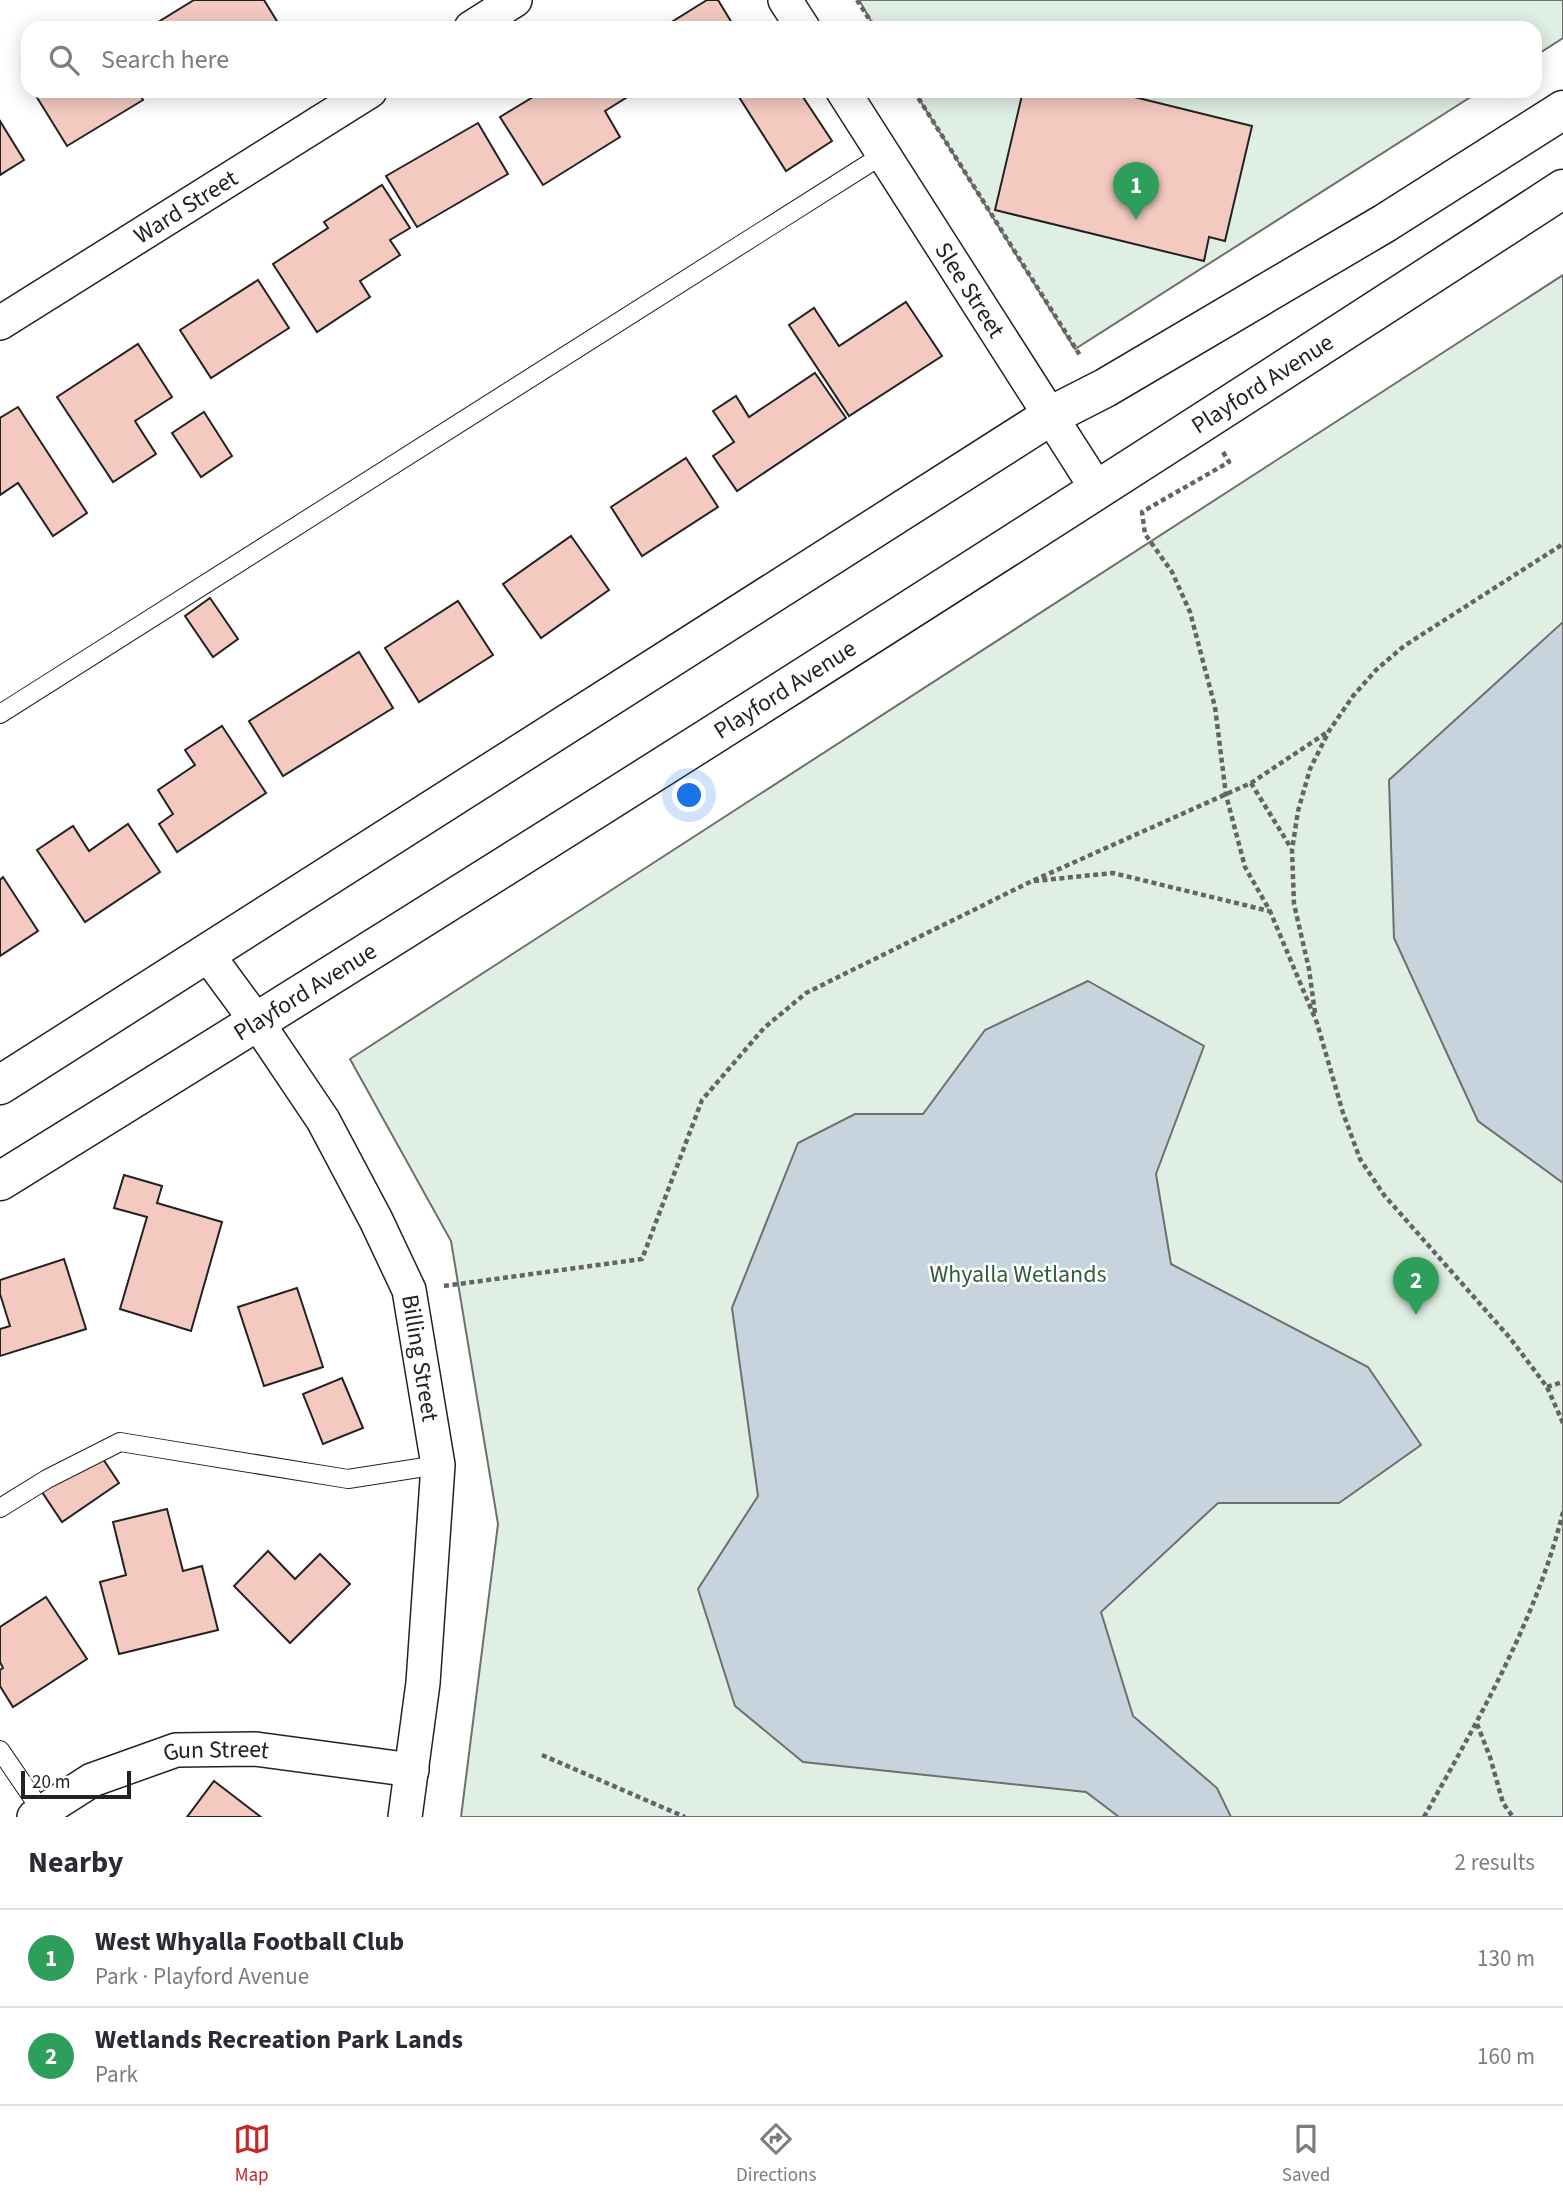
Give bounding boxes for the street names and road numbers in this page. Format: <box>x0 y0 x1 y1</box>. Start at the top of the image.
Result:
street label: Ward Street <box>127 161 244 253</box>
street label: Slee Street <box>926 235 1014 345</box>
street label: Playford Avenue <box>1184 325 1340 443</box>
street label: Playford Avenue <box>706 631 863 748</box>
street label: Playford Avenue <box>227 934 383 1050</box>
street label: Billing Street <box>392 1292 448 1424</box>
street label: Gun Street <box>158 1731 271 1771</box>

